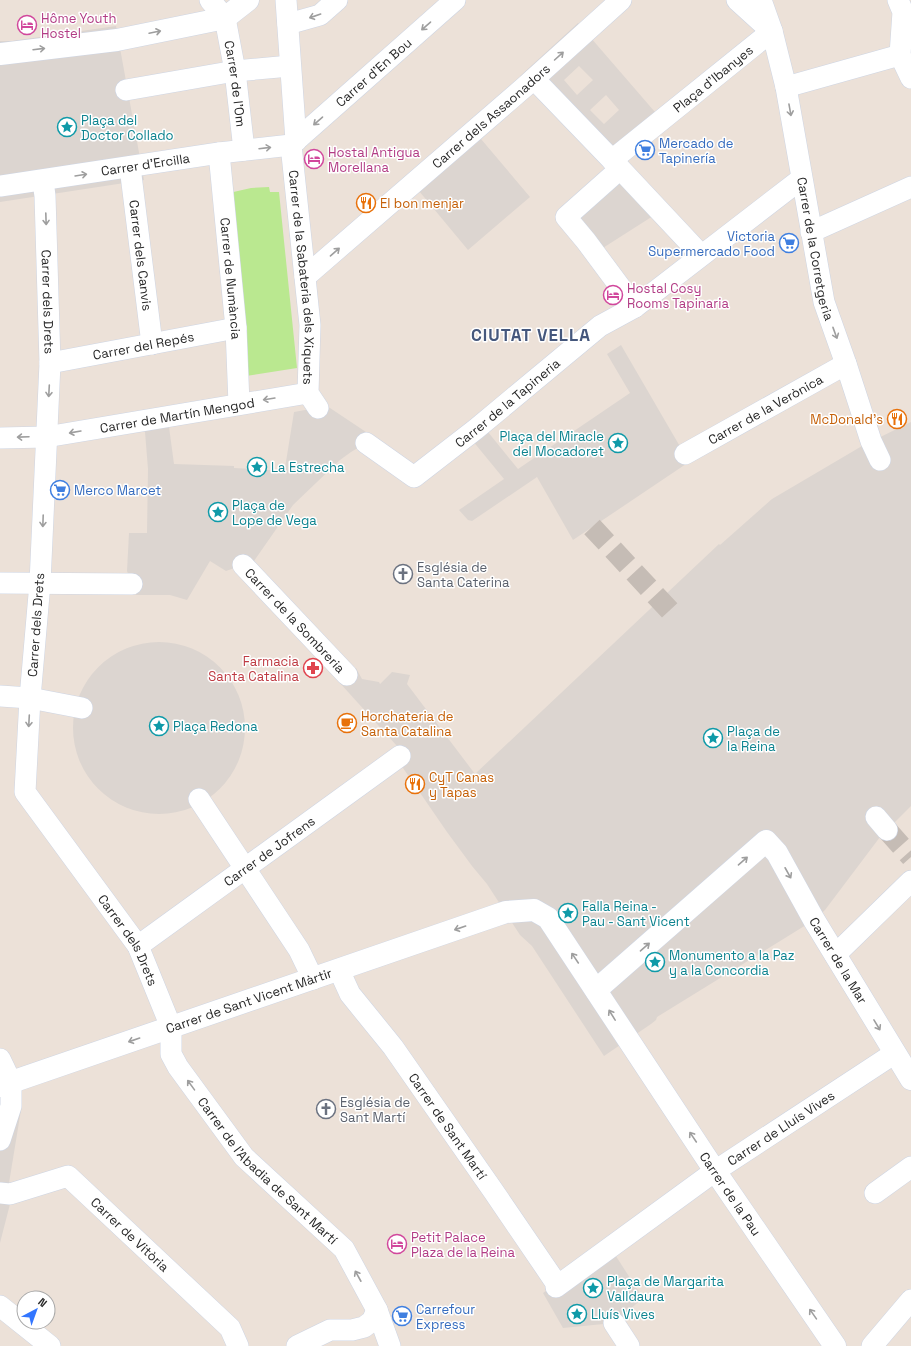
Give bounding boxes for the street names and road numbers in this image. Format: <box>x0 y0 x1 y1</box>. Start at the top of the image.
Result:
street label: Carrer d'En Bou <box>332 34 415 110</box>
street label: Carrer de l'Om <box>221 39 250 128</box>
street label: Plaça d'Ibanyes <box>669 41 756 116</box>
street label: Carrer dels Assaonadors <box>428 60 554 172</box>
street label: Carrer d'Ercilla <box>100 149 192 179</box>
street label: Carrer de la Sabateria dels Xiquets <box>285 169 319 385</box>
street label: Carrer de la Corretgeria <box>794 176 838 323</box>
street label: Carrer dels Canvis <box>126 199 156 312</box>
street label: Carrer de Numància <box>217 217 245 340</box>
street label: Carrer dels Drets <box>38 249 58 354</box>
street label: Carrer del Repés <box>91 328 196 363</box>
street label: Carrer de la Tapineria <box>451 354 564 451</box>
street label: Carrer de la Verònica <box>705 370 826 448</box>
street label: Carrer de Martín Mengod <box>98 394 256 436</box>
street label: Carrer de la Sombreria <box>242 564 349 677</box>
street label: Carrer dels Drets <box>24 572 48 678</box>
street label: Carrer de Jofrens <box>220 812 318 890</box>
street label: Carrer dels Drets <box>94 891 162 988</box>
street label: Carrer de la Mar <box>806 914 871 1007</box>
street label: Carrer de Sant Vicent Màrtir <box>163 964 334 1037</box>
street label: Carrer de Sant Martí <box>405 1069 492 1183</box>
street label: Carrer de Lluís Vives <box>724 1086 838 1169</box>
street label: Carrer de l'Abadia de Sant Martí <box>194 1094 342 1248</box>
street label: Carrer de la Pau <box>696 1149 765 1239</box>
street label: Carrer de Vitòria <box>87 1193 173 1276</box>

